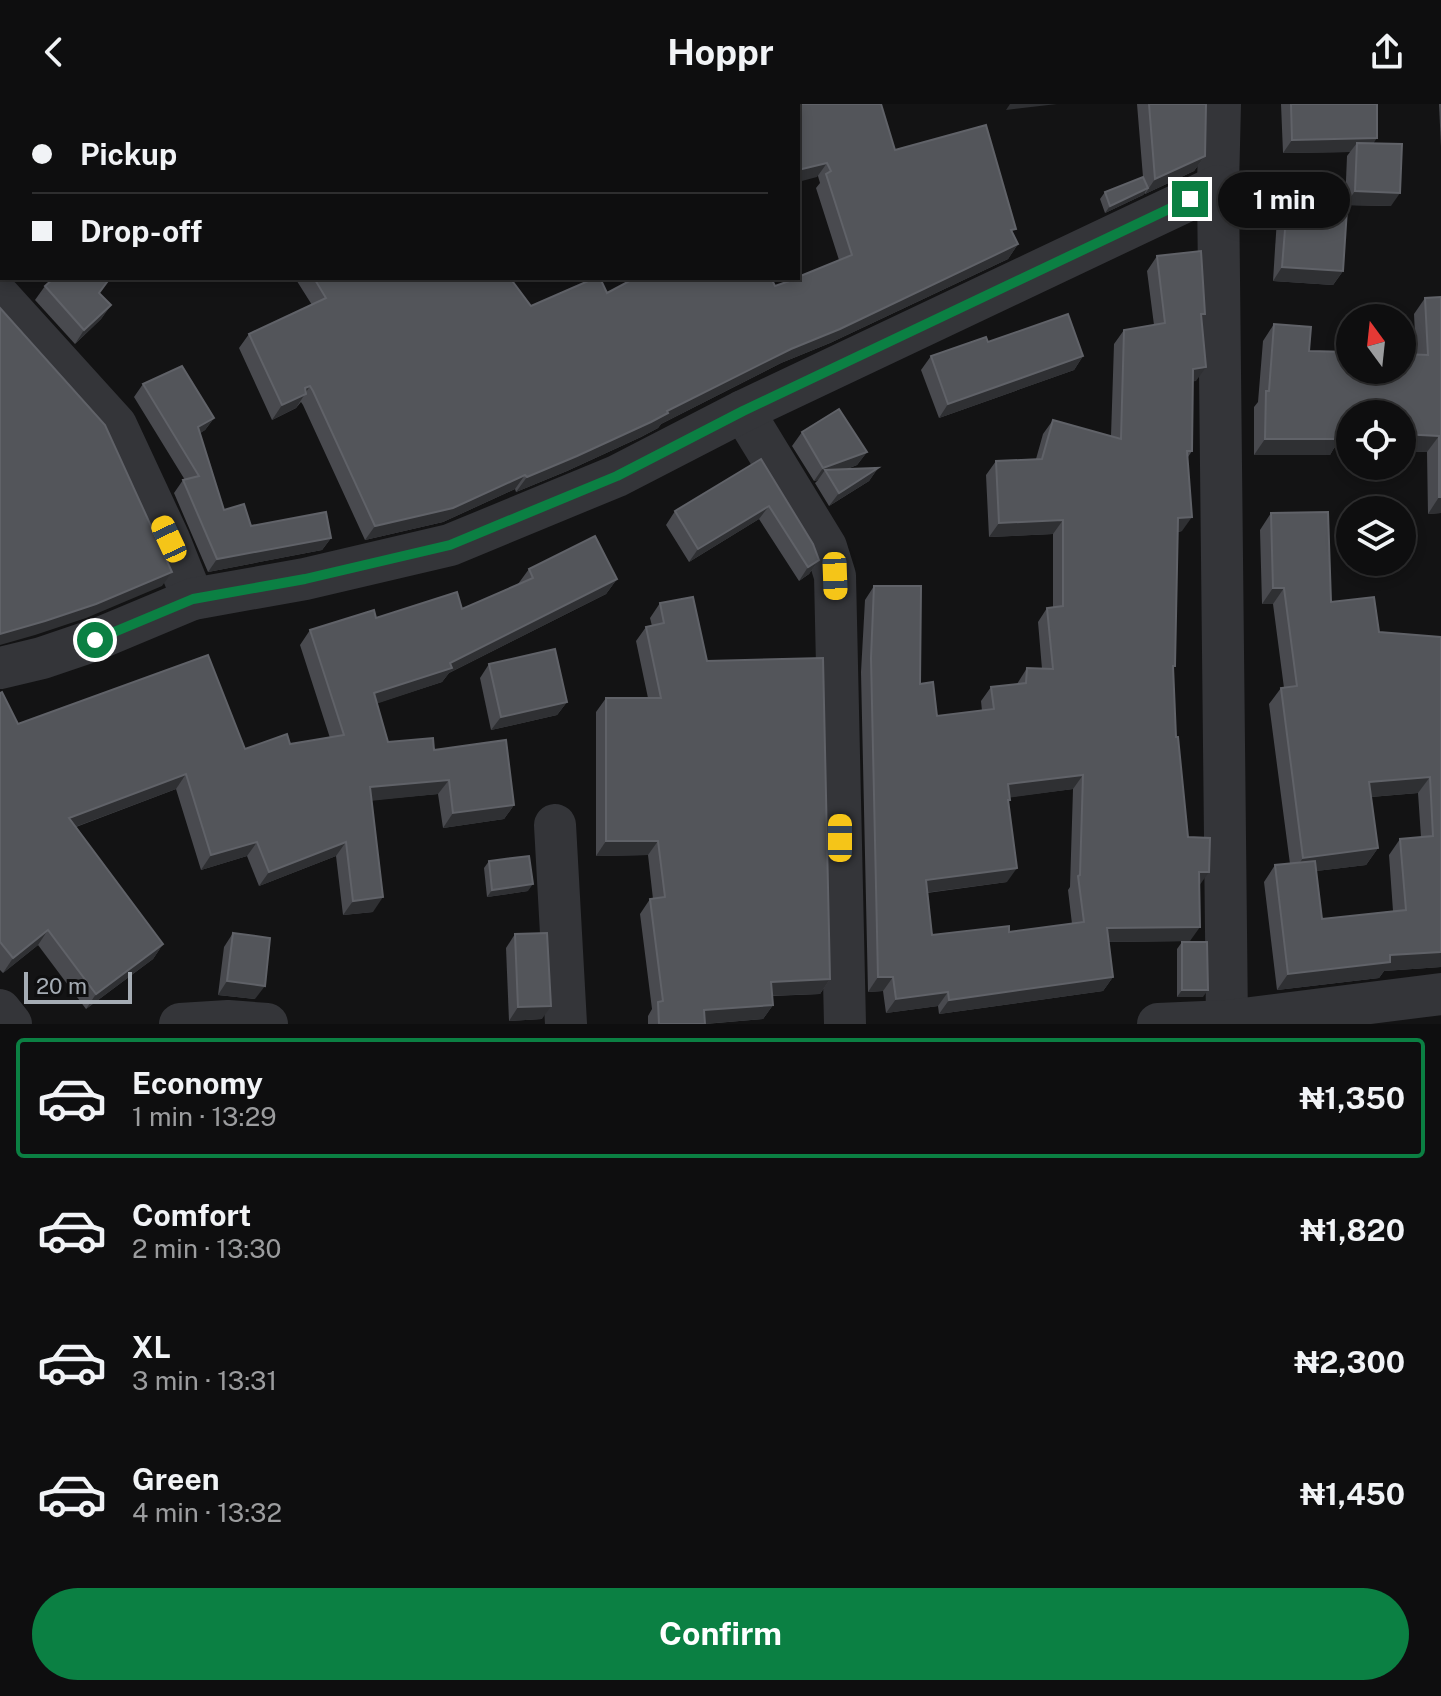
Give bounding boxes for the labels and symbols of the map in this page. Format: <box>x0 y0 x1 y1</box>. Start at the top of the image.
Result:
callout: 1 min <box>1218 171 1350 227</box>
route end <box>1172 181 1208 217</box>
north arrow <box>1336 304 1416 384</box>
car <box>148 512 190 566</box>
car <box>822 552 848 600</box>
route start <box>77 622 113 658</box>
car <box>828 814 852 862</box>
scale bar <box>24 968 132 1004</box>

